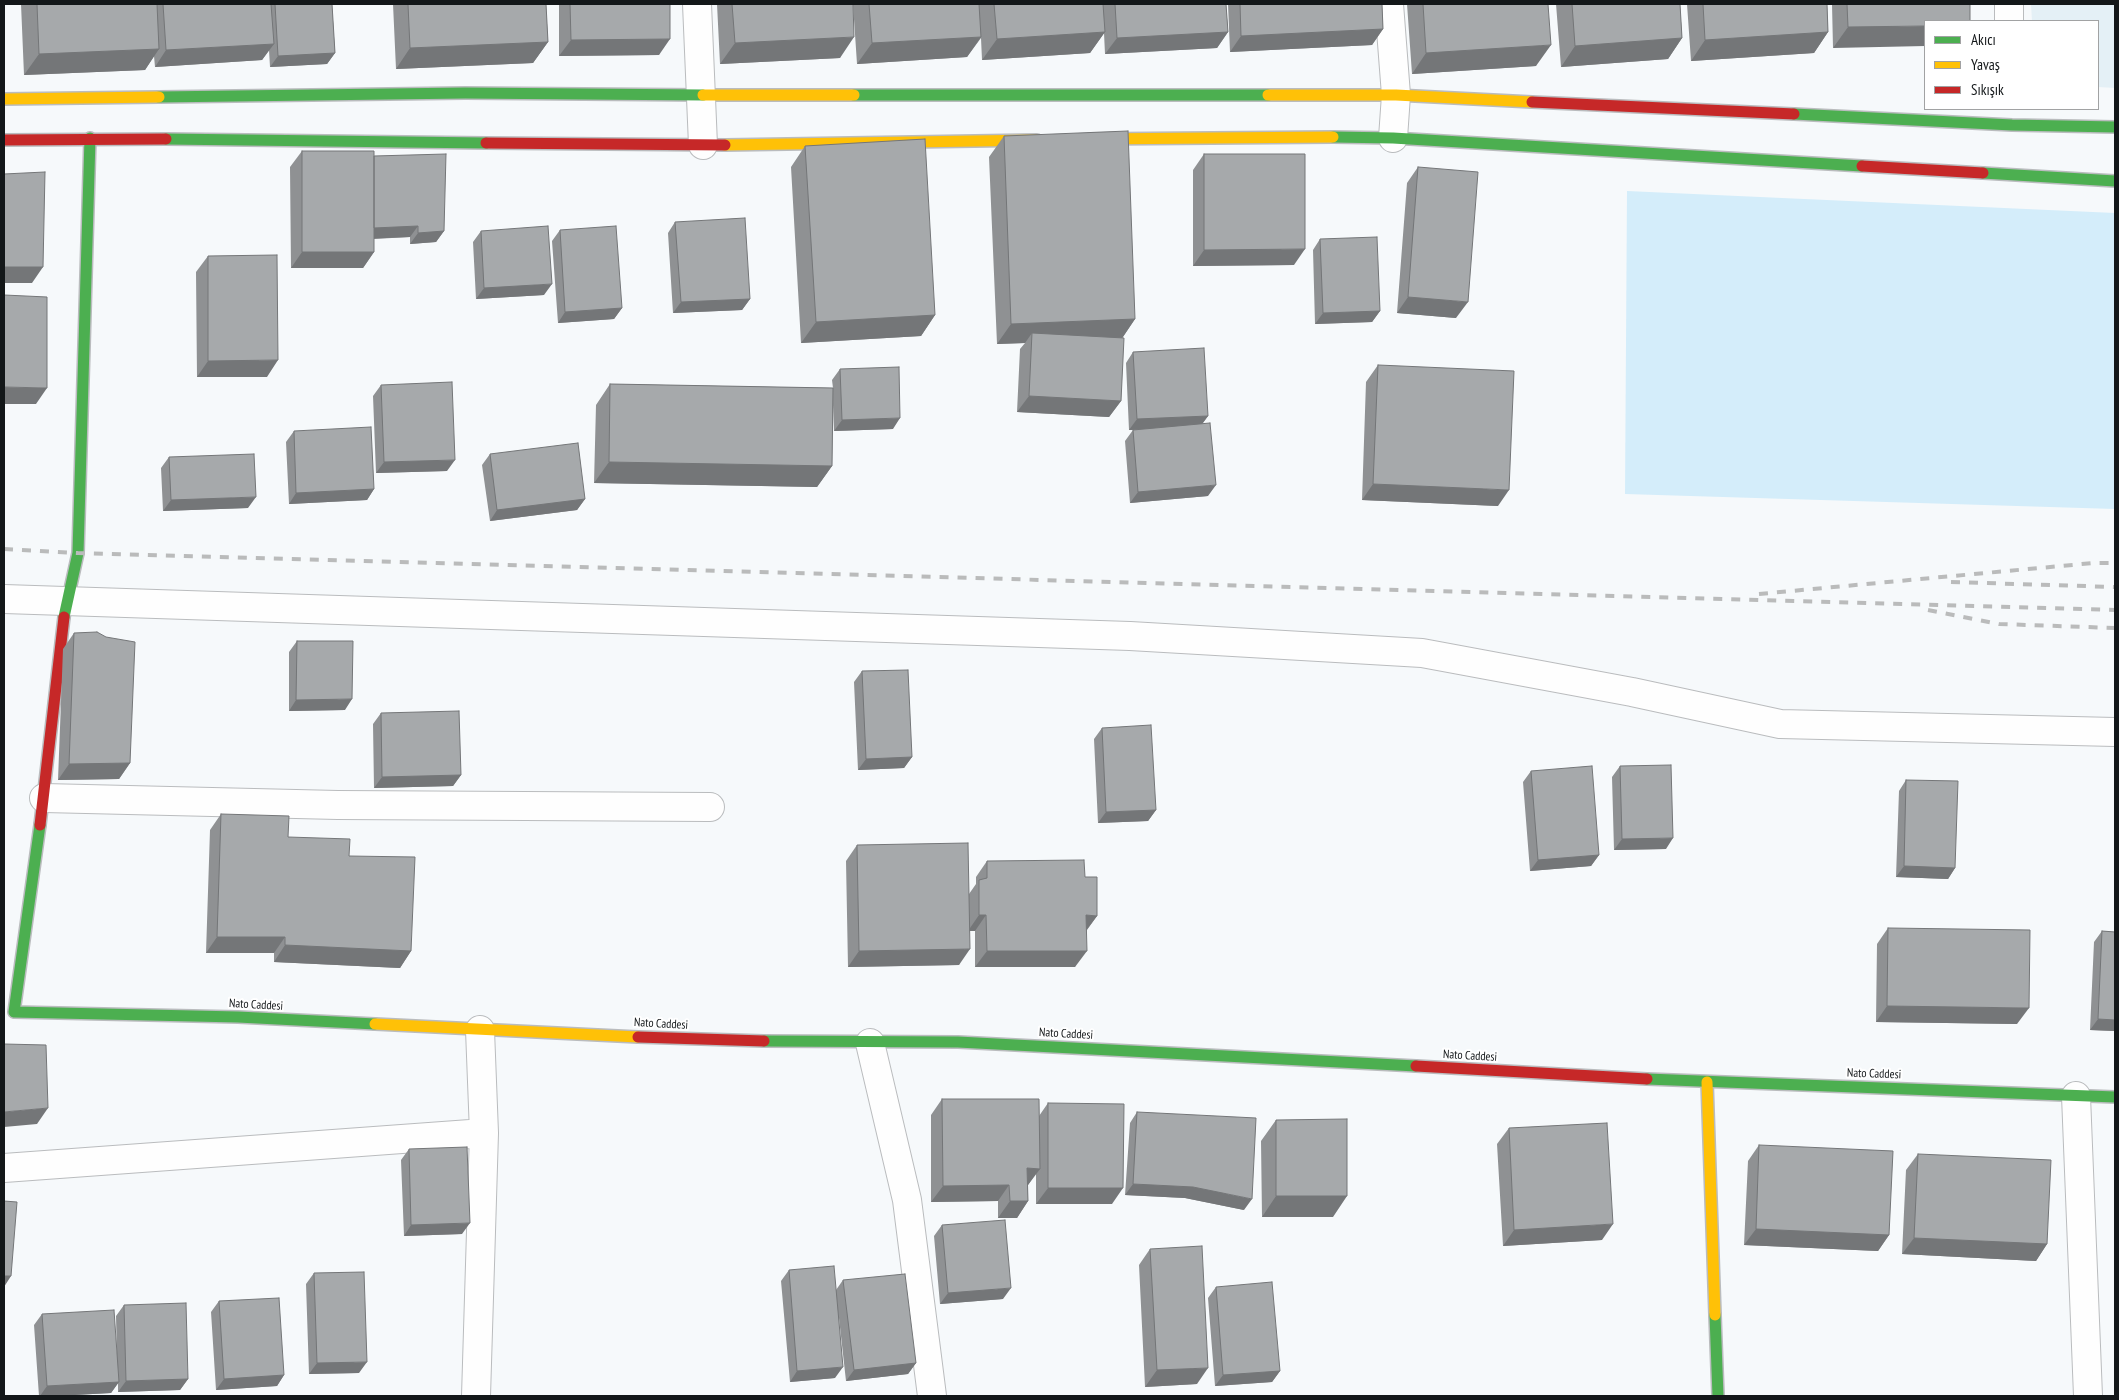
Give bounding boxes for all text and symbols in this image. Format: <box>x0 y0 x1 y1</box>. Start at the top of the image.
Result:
legend <box>1924 20 2099 110</box>
text: Akıcı <box>1971 30 1996 49</box>
text: Yavaş <box>1971 55 2000 74</box>
text: Sıkışık <box>1971 80 2004 99</box>
street label: Nato Caddesi <box>228 996 284 1014</box>
street label: Nato Caddesi <box>633 1015 689 1033</box>
street label: Nato Caddesi <box>1038 1025 1094 1043</box>
street label: Nato Caddesi <box>1442 1047 1498 1065</box>
street label: Nato Caddesi <box>1847 1066 1901 1082</box>

